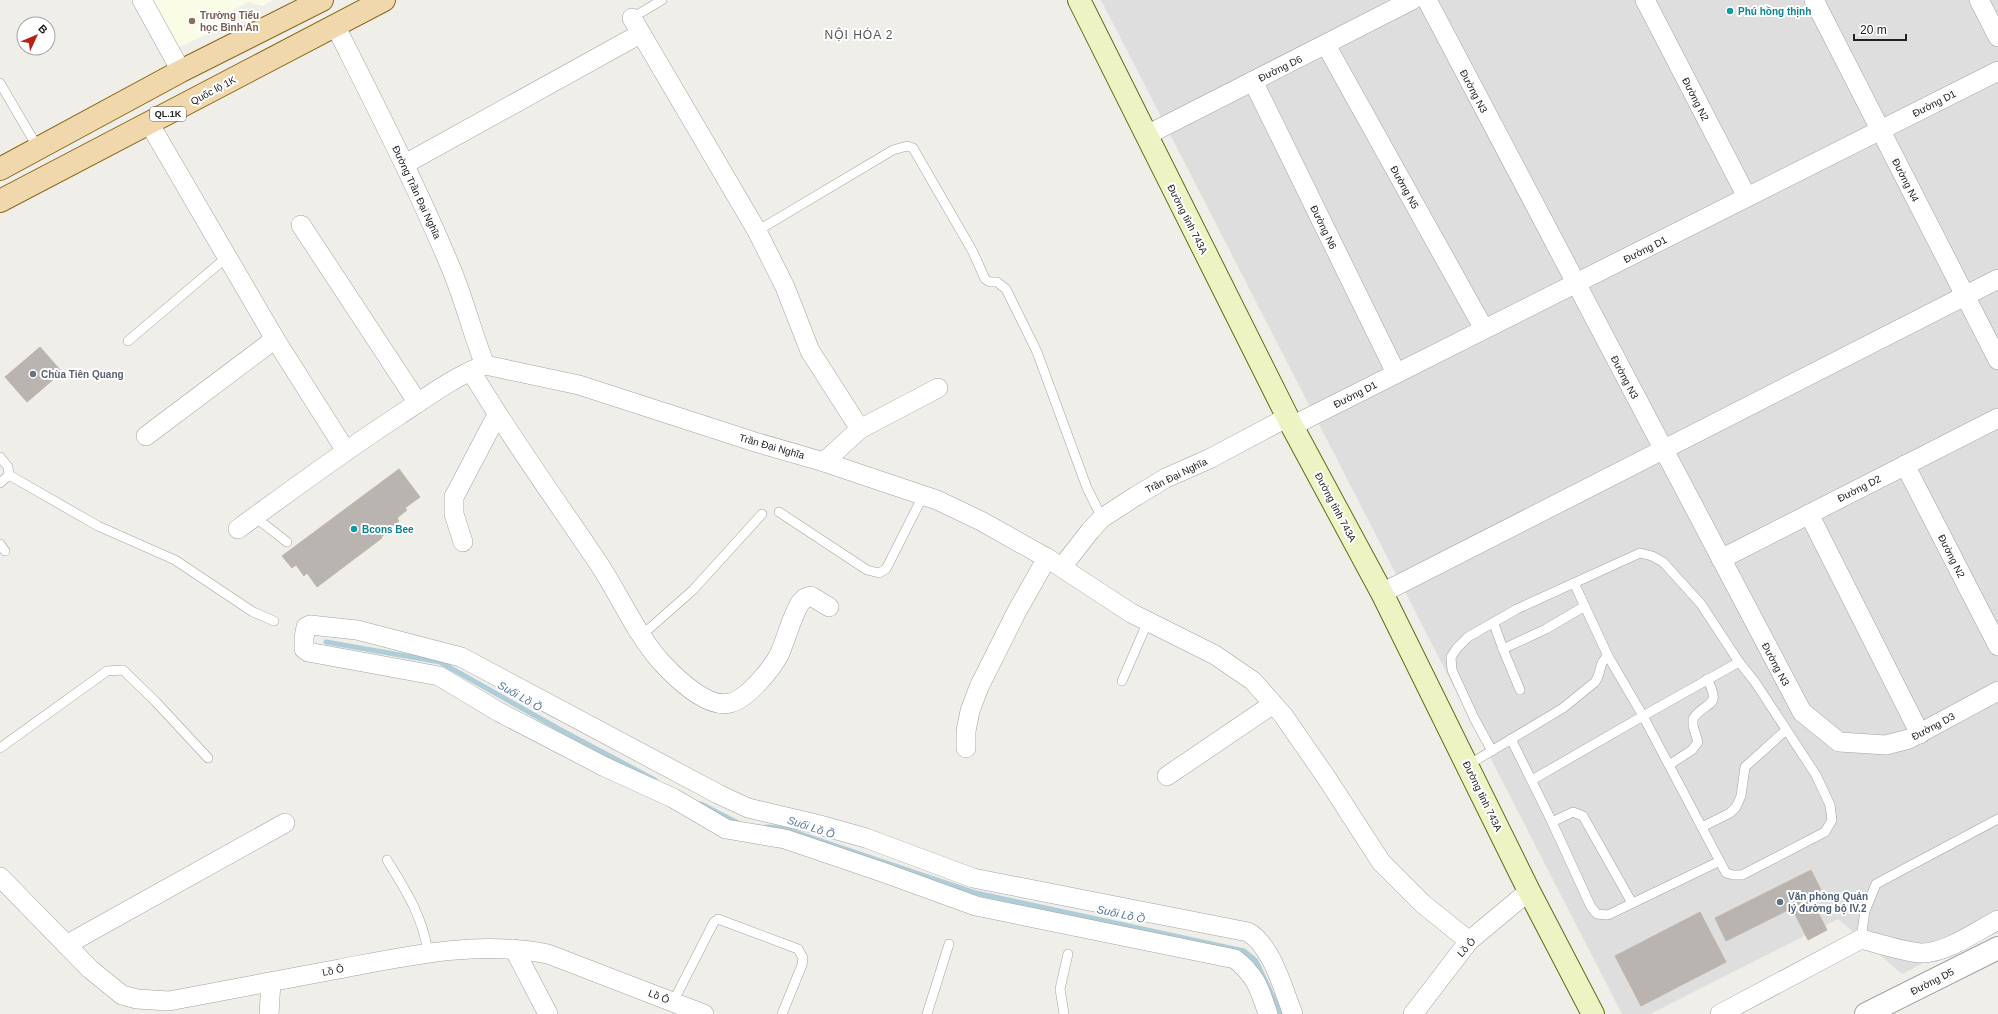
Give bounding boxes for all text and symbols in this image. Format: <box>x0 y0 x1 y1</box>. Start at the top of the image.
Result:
marker: Phú hồng thịnh <box>1725 6 1735 16</box>
place label: Phú hồng thịnh <box>1738 6 1811 18</box>
place label: Trường Tiểu học Bình An <box>200 10 259 34</box>
north arrow <box>16 16 56 56</box>
marker: Trường Tiểu học Bình An <box>187 16 197 26</box>
scale bar <box>1854 16 1906 42</box>
text: B <box>36 22 50 36</box>
text: 20 m <box>1860 23 1887 37</box>
district label: NỘI HÓA 2 <box>824 27 894 42</box>
street label: Đường D6 <box>1257 53 1304 84</box>
street label: Đường N3 <box>1458 68 1490 115</box>
street label: Quốc lộ 1K <box>189 74 238 107</box>
street label: Đường N2 <box>1680 76 1711 123</box>
street label: Đường D1 <box>1911 88 1958 119</box>
road number: QL.1K <box>150 107 186 121</box>
street label: Đường Trần Đại Nghĩa <box>390 144 443 241</box>
street label: Đường N4 <box>1890 157 1921 204</box>
street label: Đường N5 <box>1388 164 1421 211</box>
street label: Đường tỉnh 743A <box>1165 183 1210 256</box>
street label: Đường N6 <box>1308 204 1339 251</box>
street label: Đường D1 <box>1622 234 1669 265</box>
street label: Đường N3 <box>1609 354 1641 401</box>
marker: Chùa Tiên Quang <box>28 369 38 379</box>
place label: Chùa Tiên Quang <box>41 369 124 380</box>
street label: Đường D1 <box>1332 379 1379 410</box>
street label: Trần Đại Nghĩa <box>738 432 806 461</box>
street label: Trần Đại Nghĩa <box>1144 456 1209 495</box>
street label: Đường tỉnh 743A <box>1313 471 1359 544</box>
street label: Đường D2 <box>1836 473 1883 504</box>
marker: Bcons Bee <box>349 524 359 534</box>
place label: Bcons Bee <box>362 524 414 535</box>
street label: Đường N2 <box>1936 533 1967 580</box>
street label: Đường N3 <box>1760 641 1792 688</box>
water label: Suối Lồ Ồ <box>496 679 545 714</box>
street label: Đường D3 <box>1910 710 1957 742</box>
street label: Đường tỉnh 743A <box>1461 759 1504 833</box>
water label: Suối Lồ Ồ <box>786 814 837 840</box>
place label: Văn phòng Quản lý đường bộ IV.2 <box>1788 891 1868 915</box>
marker: Văn phòng Quản lý đường bộ IV.2 <box>1775 897 1785 907</box>
water label: Suối Lồ Ồ <box>1096 903 1147 925</box>
street label: Lồ Ô <box>1454 935 1478 959</box>
street label: Lồ Ô <box>321 962 345 978</box>
street label: Đường D5 <box>1909 966 1956 997</box>
street label: Lồ Ô <box>647 987 671 1006</box>

